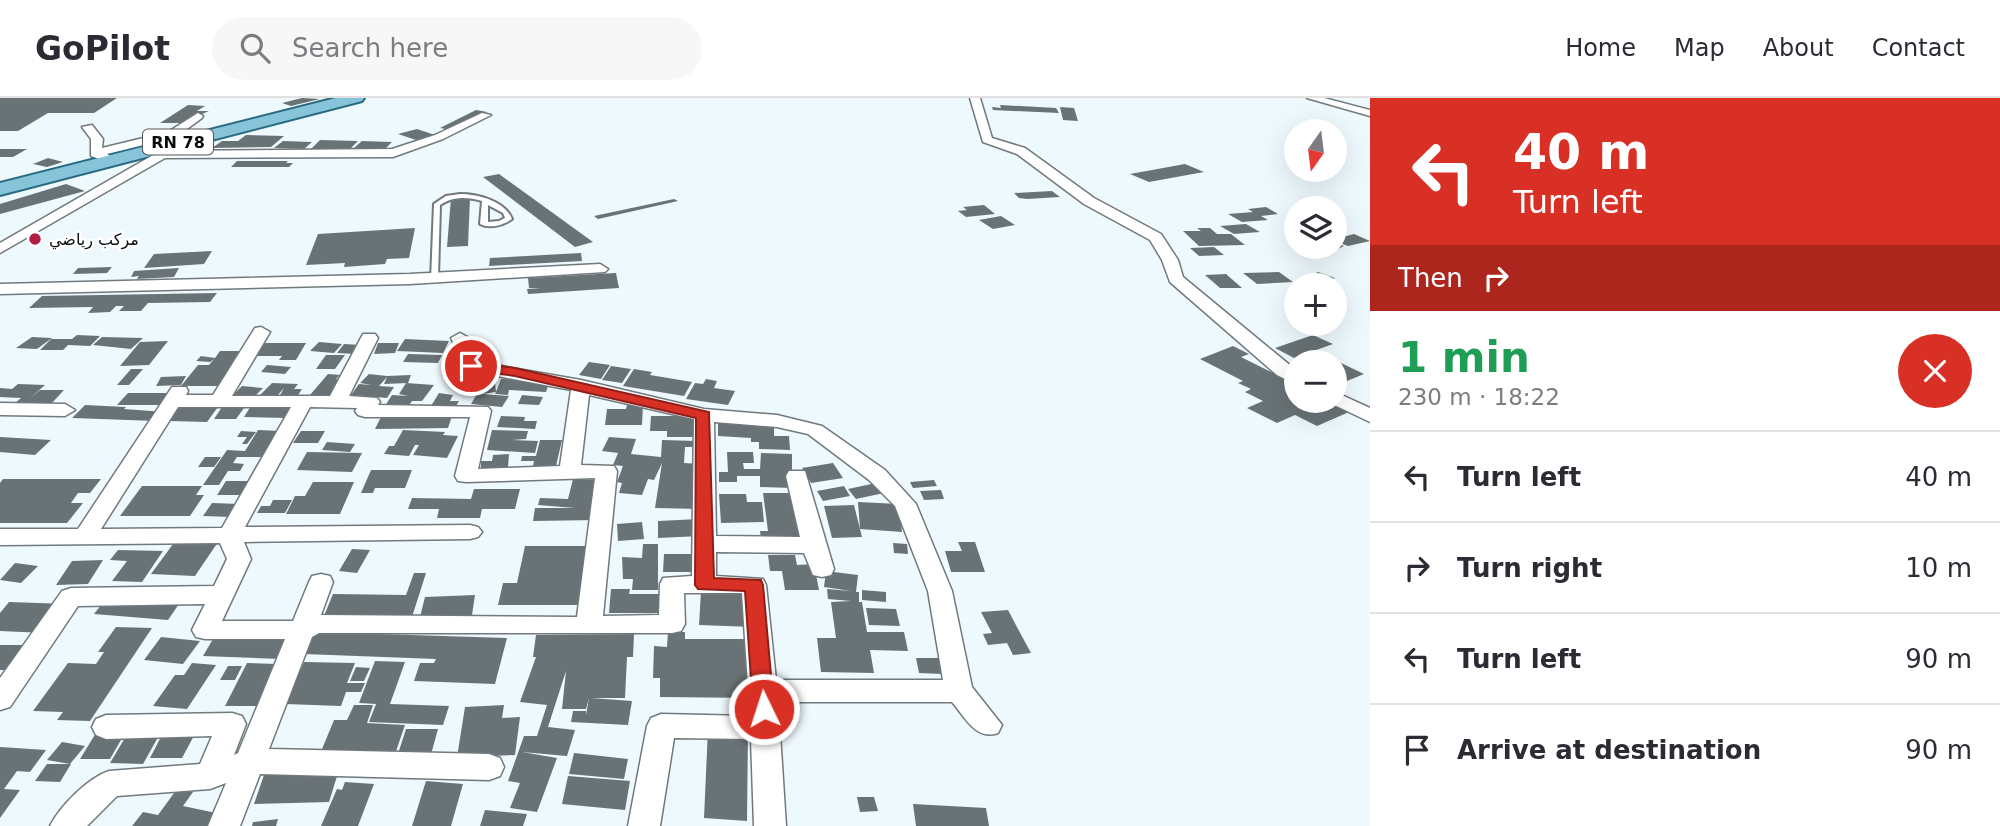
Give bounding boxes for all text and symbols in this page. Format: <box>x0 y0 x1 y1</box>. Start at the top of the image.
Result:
search box <box>212 17 702 80</box>
text: GoPilot <box>35 29 170 68</box>
icon: search <box>236 29 274 67</box>
text: Search here <box>292 33 448 63</box>
text: Home <box>1565 34 1636 62</box>
text: Map <box>1674 34 1725 62</box>
text: About <box>1763 34 1834 62</box>
text: Contact <box>1872 34 1965 62</box>
north arrow <box>1284 119 1348 182</box>
map controls <box>1284 119 1347 413</box>
text: 40 m <box>1513 124 1649 181</box>
icon: left <box>1398 126 1489 217</box>
road number: RN 78 <box>143 130 213 154</box>
text: Turn left <box>1513 183 1643 221</box>
button: layers <box>1284 196 1347 259</box>
place label: مركب رياضي <box>49 230 139 250</box>
marker: مركب رياضي <box>27 231 43 247</box>
icon: right <box>1477 259 1515 297</box>
text: Then <box>1398 263 1463 293</box>
button: + <box>1284 273 1347 336</box>
text: 1 min <box>1398 333 1530 382</box>
button: close <box>1898 334 1972 408</box>
pin <box>441 336 501 396</box>
icon: arrive <box>452 347 490 385</box>
button: − <box>1284 350 1347 413</box>
text: 230 m · 18:22 <box>1398 384 1560 410</box>
icon: left <box>1398 458 1436 496</box>
text: Turn left <box>1457 462 1581 492</box>
text: 40 m <box>1905 462 1972 492</box>
icon: right <box>1398 549 1436 587</box>
text: Turn right <box>1457 553 1602 583</box>
text: 10 m <box>1905 553 1972 583</box>
icon: left <box>1398 640 1436 678</box>
text: Turn left <box>1457 644 1581 674</box>
text: 90 m <box>1905 644 1972 674</box>
position arrow <box>727 672 801 746</box>
icon: arrive <box>1398 731 1436 769</box>
text: Arrive at destination <box>1457 735 1761 765</box>
text: 90 m <box>1905 735 1972 765</box>

